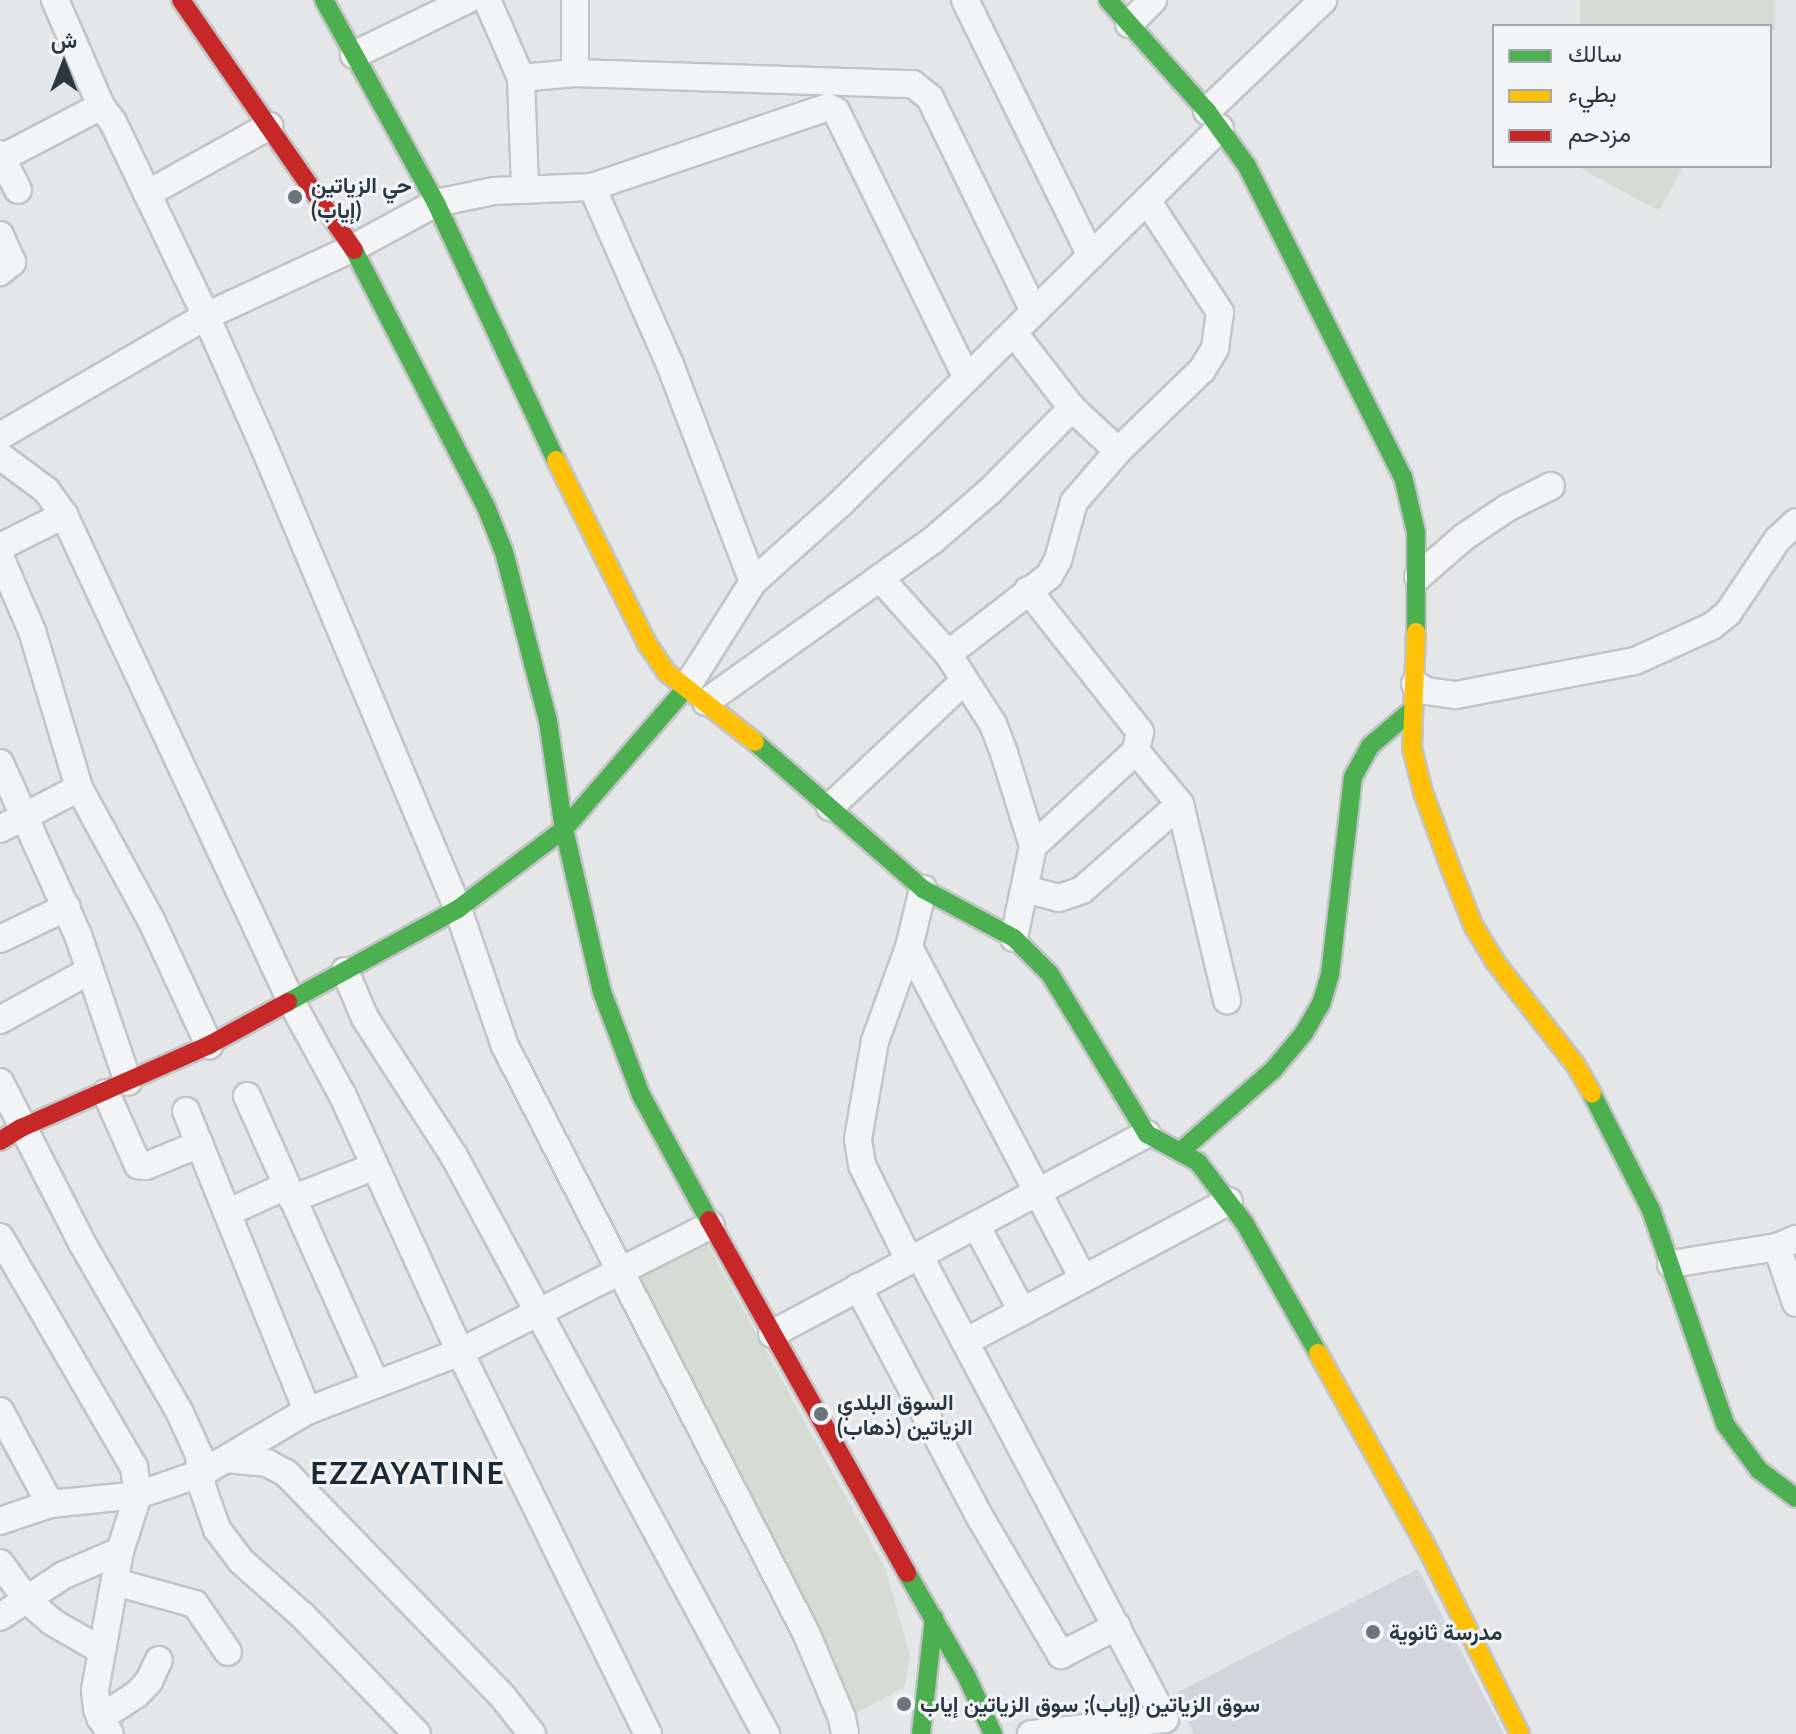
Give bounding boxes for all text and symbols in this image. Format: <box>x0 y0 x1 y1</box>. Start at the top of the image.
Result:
north arrow <box>24 24 104 104</box>
legend <box>1492 24 1772 168</box>
text: ش <box>51 26 77 53</box>
text: سالك <box>1568 38 1622 67</box>
text: بطيء <box>1568 78 1617 107</box>
text: مزدحم <box>1568 118 1631 147</box>
place label: حي الزياتين (إياب) <box>311 171 412 222</box>
marker: حي الزياتين (إياب) <box>286 188 304 206</box>
place label: السوق البلدي الزياتين (ذهاب) <box>837 1388 973 1440</box>
marker: السوق البلدي الزياتين (ذهاب) <box>812 1405 830 1423</box>
district label: EZZAYATINE <box>310 1454 506 1490</box>
place label: مدرسة ثانوية <box>1389 1619 1502 1645</box>
marker: مدرسة ثانوية <box>1364 1623 1382 1641</box>
place label: سوق الزياتين (إياب); سوق الزياتين إياب <box>920 1691 1260 1717</box>
marker: سوق الزياتين (إياب); سوق الزياتين إياب <box>895 1695 913 1713</box>

